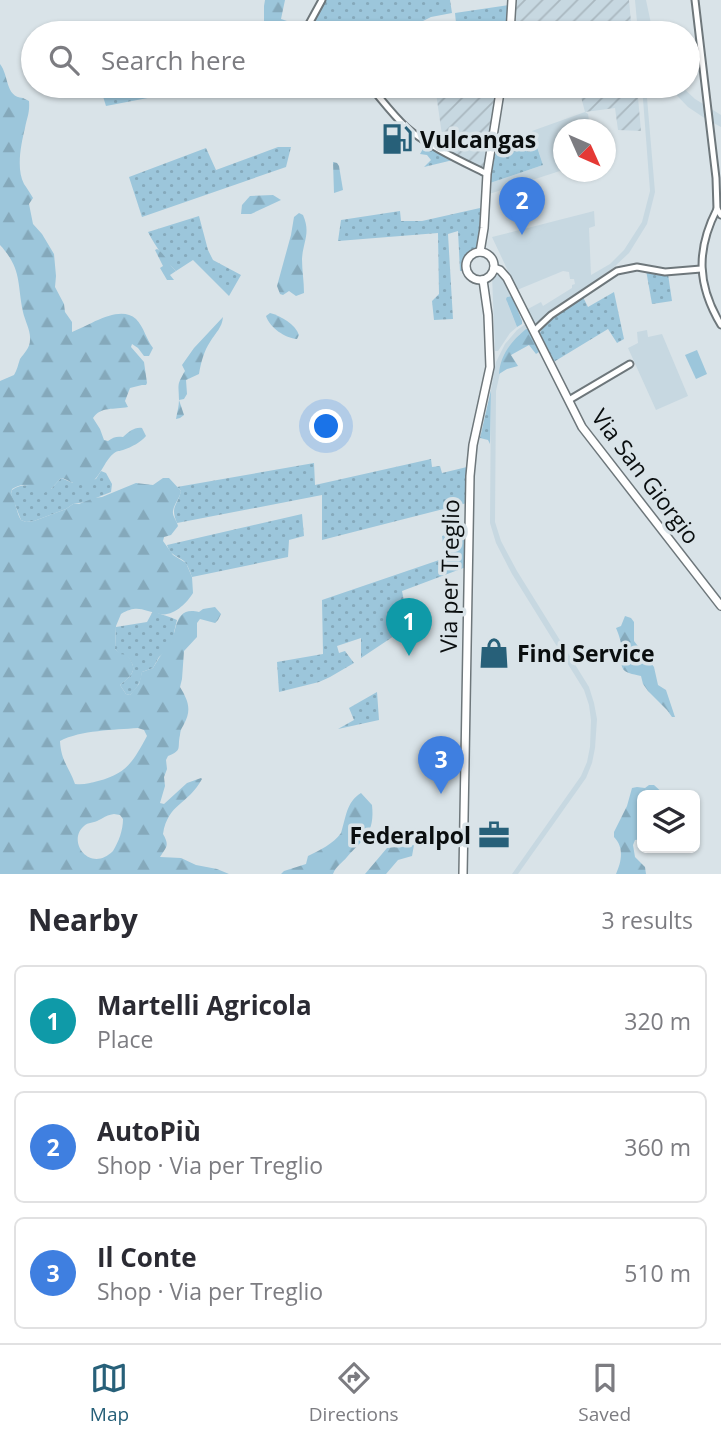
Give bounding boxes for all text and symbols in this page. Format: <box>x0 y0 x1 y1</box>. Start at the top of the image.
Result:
search box <box>21 21 700 98</box>
icon: search <box>45 41 83 79</box>
text: Search here <box>101 42 246 78</box>
north arrow <box>553 119 616 182</box>
fuel station icon: Vulcangas <box>380 122 414 156</box>
place label: Vulcangas <box>420 123 536 155</box>
pin: 2 <box>499 177 545 235</box>
street label: Via San Giorgio <box>585 402 707 550</box>
your location <box>309 409 343 443</box>
street label: Via per Treglio <box>432 499 466 653</box>
pin: 1 <box>386 598 432 656</box>
shop icon: Find Service <box>477 636 511 670</box>
place label: Find Service <box>517 637 655 669</box>
pin: 3 <box>418 736 464 794</box>
map controls <box>637 790 700 853</box>
button: layers <box>637 790 700 853</box>
office icon: Federalpol <box>477 818 511 852</box>
place label: Federalpol <box>349 819 471 851</box>
text: Nearby <box>28 899 138 940</box>
text: 3 results <box>602 904 693 936</box>
text: Martelli Agricola <box>97 987 312 1023</box>
text: 1 <box>46 1005 60 1037</box>
text: 320 m <box>624 1005 691 1037</box>
text: Place <box>97 1023 153 1055</box>
text: AutoPiù <box>97 1113 201 1149</box>
text: 2 <box>46 1131 60 1163</box>
text: 360 m <box>624 1131 691 1163</box>
text: Shop · Via per Treglio <box>97 1149 323 1181</box>
text: Il Conte <box>97 1239 197 1275</box>
text: 3 <box>46 1257 60 1289</box>
text: 510 m <box>624 1257 691 1289</box>
text: Shop · Via per Treglio <box>97 1275 323 1307</box>
tab: Map <box>90 1359 129 1427</box>
tab: Directions <box>309 1359 399 1427</box>
tab: Saved <box>578 1359 631 1427</box>

